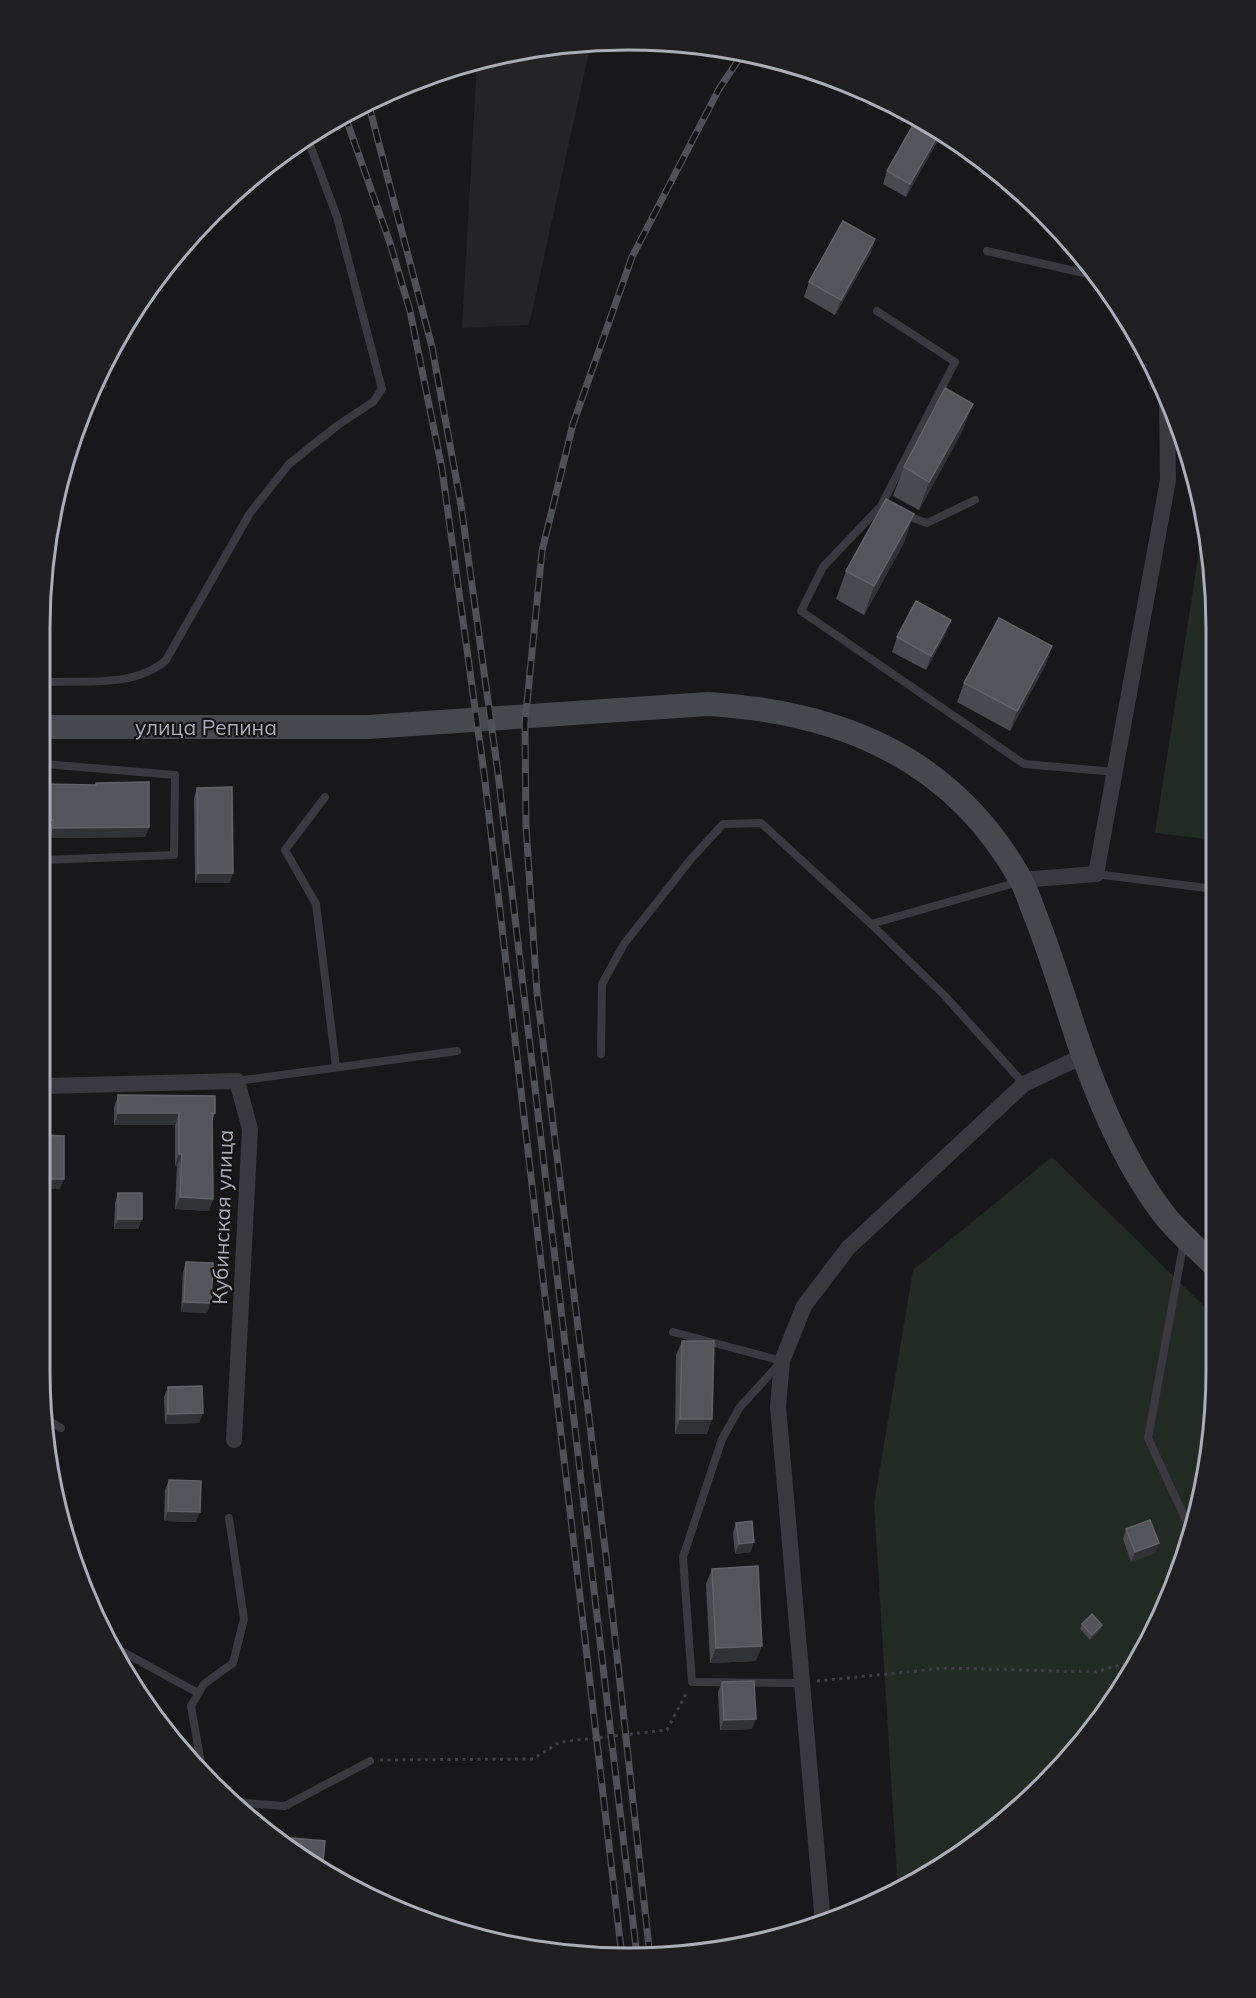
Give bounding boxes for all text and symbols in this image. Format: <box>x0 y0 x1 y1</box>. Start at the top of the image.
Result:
street label: улица Репина <box>135 714 277 740</box>
street label: Кубинская улица <box>206 1129 238 1305</box>

